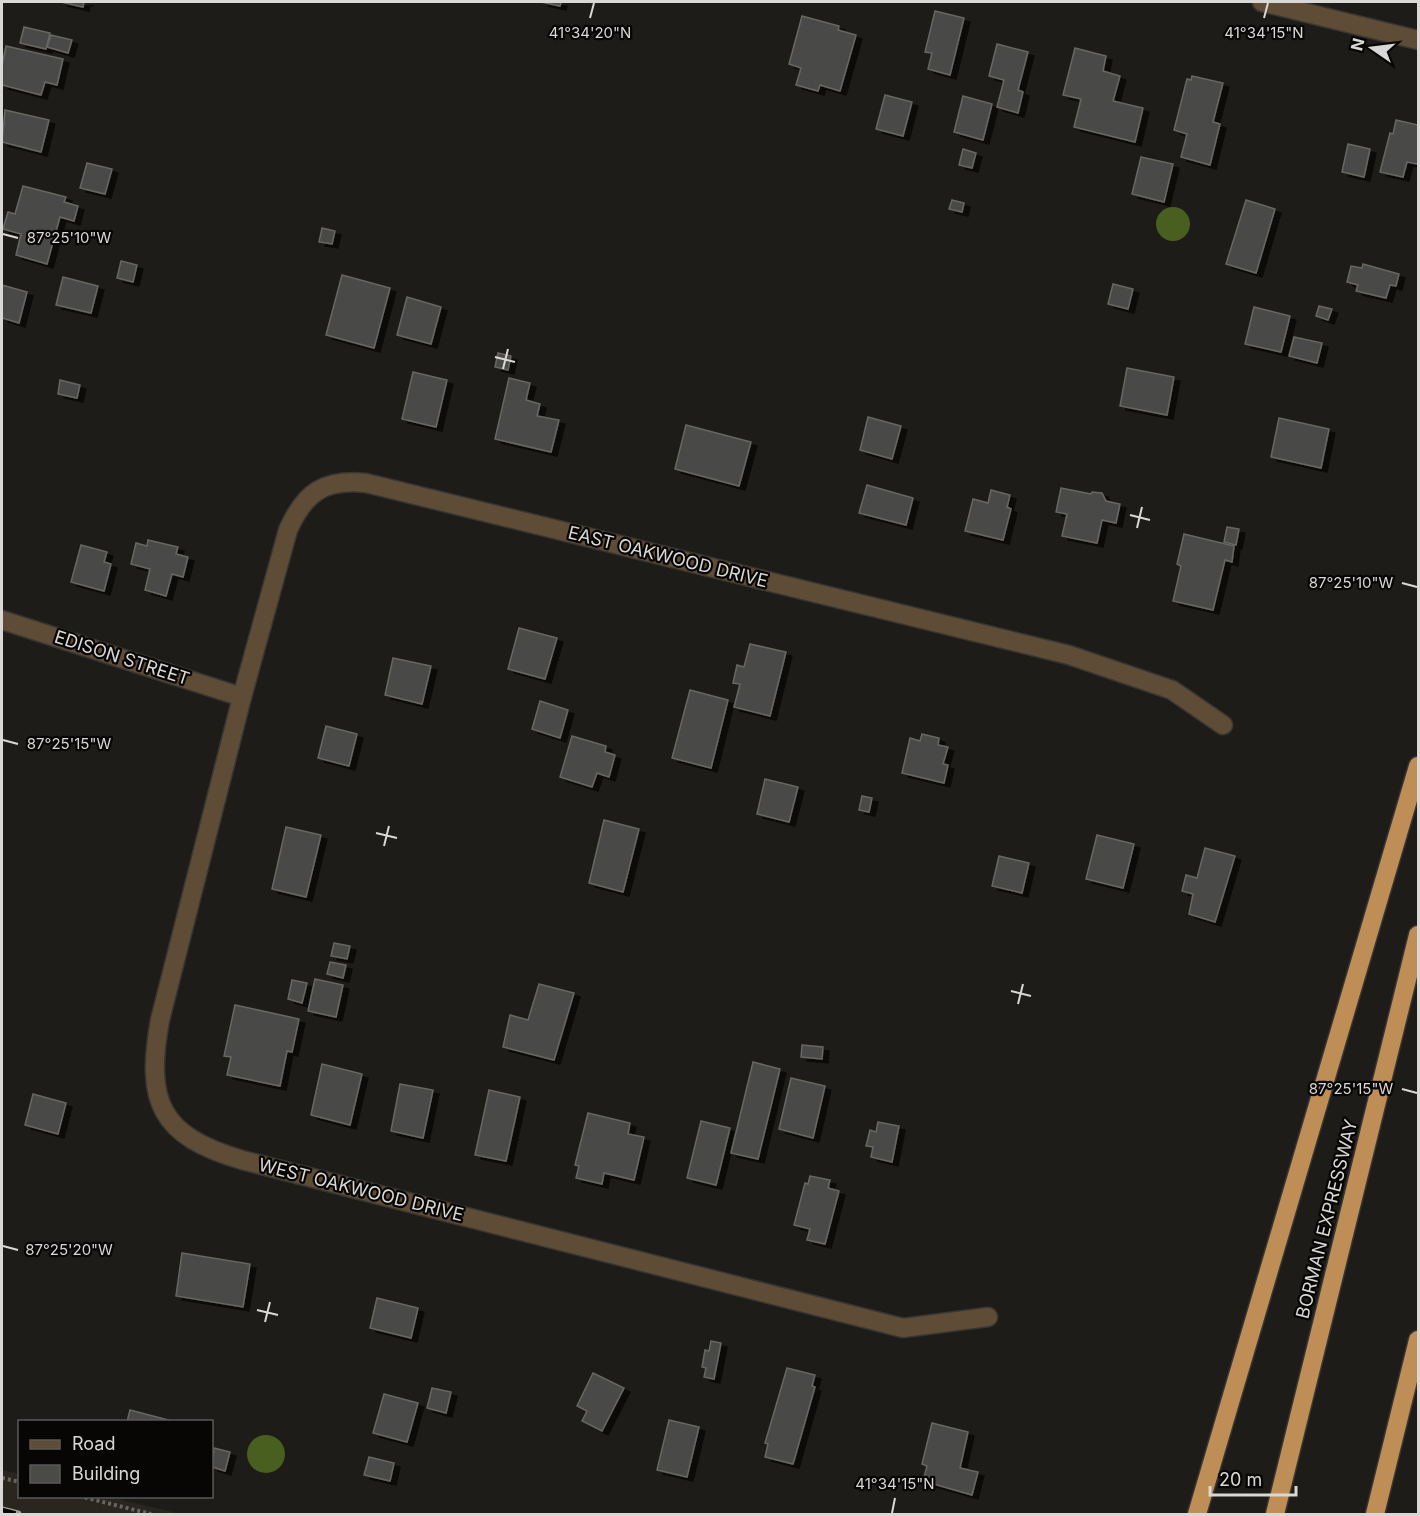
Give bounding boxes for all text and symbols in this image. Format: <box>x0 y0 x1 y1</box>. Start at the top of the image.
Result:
north arrow <box>1342 18 1402 78</box>
text: 41°34'20"N <box>549 23 631 42</box>
text: 41°34'15"N <box>1224 23 1304 42</box>
text: N <box>1346 36 1369 53</box>
text: 87°25'10"W <box>27 228 112 247</box>
street label: EAST OAKWOOD DRIVE <box>566 522 770 592</box>
text: 87°25'10"W <box>1309 573 1394 592</box>
street label: EDISON STREET <box>52 626 192 689</box>
text: 87°25'15"W <box>27 734 111 753</box>
text: 87°25'15"W <box>1309 1079 1393 1098</box>
street label: BORMAN EXPRESSWAY <box>1292 1117 1361 1321</box>
street label: WEST OAKWOOD DRIVE <box>256 1154 466 1225</box>
text: 87°25'20"W <box>25 1240 113 1259</box>
legend <box>18 1420 213 1498</box>
text: Road <box>72 1433 115 1454</box>
scale bar <box>1210 1459 1296 1497</box>
text: Building <box>72 1463 140 1484</box>
text: 20 m <box>1219 1469 1262 1490</box>
text: 41°34'15"N <box>855 1474 935 1493</box>

